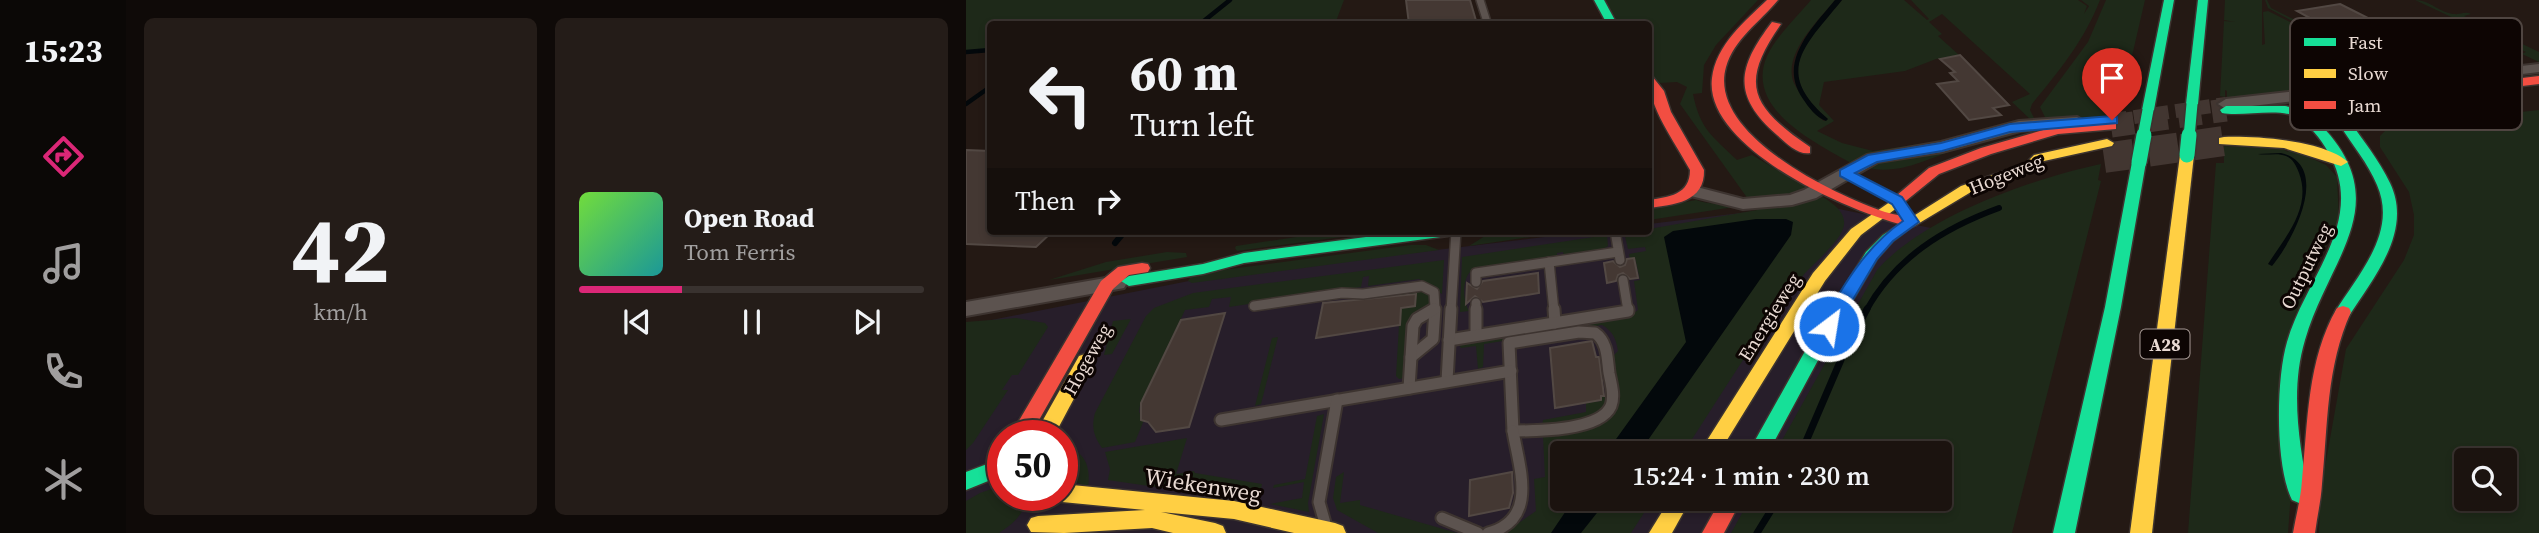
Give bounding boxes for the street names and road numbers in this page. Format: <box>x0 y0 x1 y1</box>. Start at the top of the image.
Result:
street label: Hogeweg <box>1965 147 2047 201</box>
street label: Outputweg <box>2274 219 2338 313</box>
street label: Energieweg <box>1732 268 1806 366</box>
street label: Hogeweg <box>1057 319 1117 399</box>
road number: A28 <box>2140 330 2190 358</box>
street label: Wiekenweg <box>1142 460 1264 510</box>

